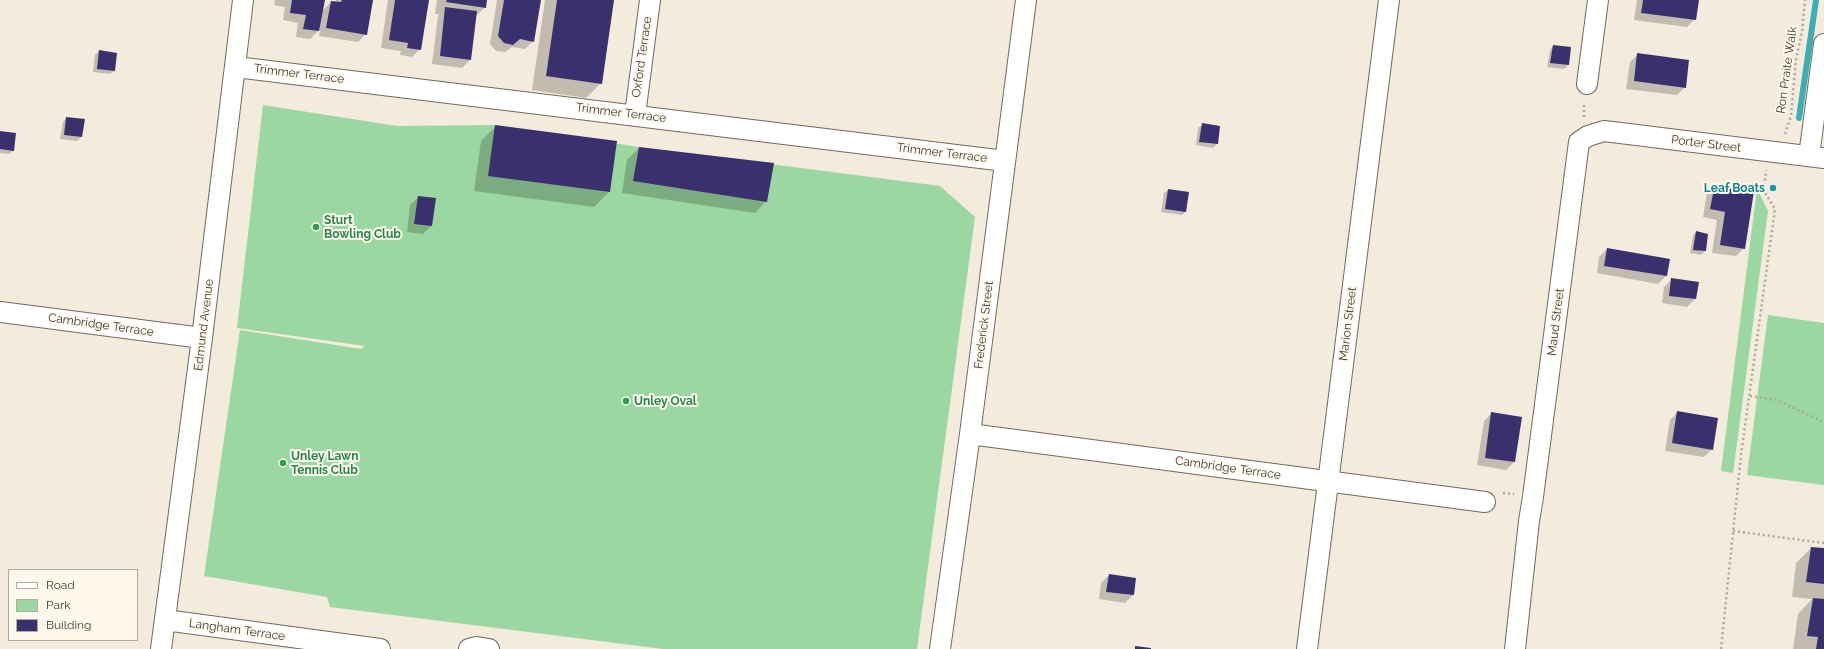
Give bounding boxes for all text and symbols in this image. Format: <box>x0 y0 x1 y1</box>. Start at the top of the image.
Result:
street label: Oxford Terrace <box>629 15 655 99</box>
street label: Ron Praite Walk <box>1774 26 1800 114</box>
street label: Trimmer Terrace <box>253 61 345 87</box>
street label: Trimmer Terrace <box>575 100 667 126</box>
street label: Porter Street <box>1670 133 1742 155</box>
street label: Trimmer Terrace <box>896 140 988 166</box>
place label: Leaf Boats <box>1704 181 1765 195</box>
marker: Leaf Boats <box>1768 183 1778 193</box>
place label: Sturt Bowling Club <box>324 213 401 241</box>
marker: Sturt Bowling Club <box>311 222 321 232</box>
street label: Edmund Avenue <box>191 278 217 372</box>
street label: Frederick Street <box>971 280 997 370</box>
street label: Marion Street <box>1336 286 1360 362</box>
street label: Maud Street <box>1545 287 1567 357</box>
street label: Cambridge Terrace <box>47 310 155 340</box>
place label: Unley Oval <box>634 394 697 408</box>
marker: Unley Oval <box>621 396 631 406</box>
place label: Unley Lawn Tennis Club <box>291 449 358 477</box>
street label: Cambridge Terrace <box>1174 453 1282 483</box>
marker: Unley Lawn Tennis Club <box>278 458 288 468</box>
legend <box>8 569 138 641</box>
text: Road <box>46 578 75 592</box>
text: Park <box>46 598 71 612</box>
street label: Langham Terrace <box>188 616 286 644</box>
text: Building <box>46 618 92 632</box>

